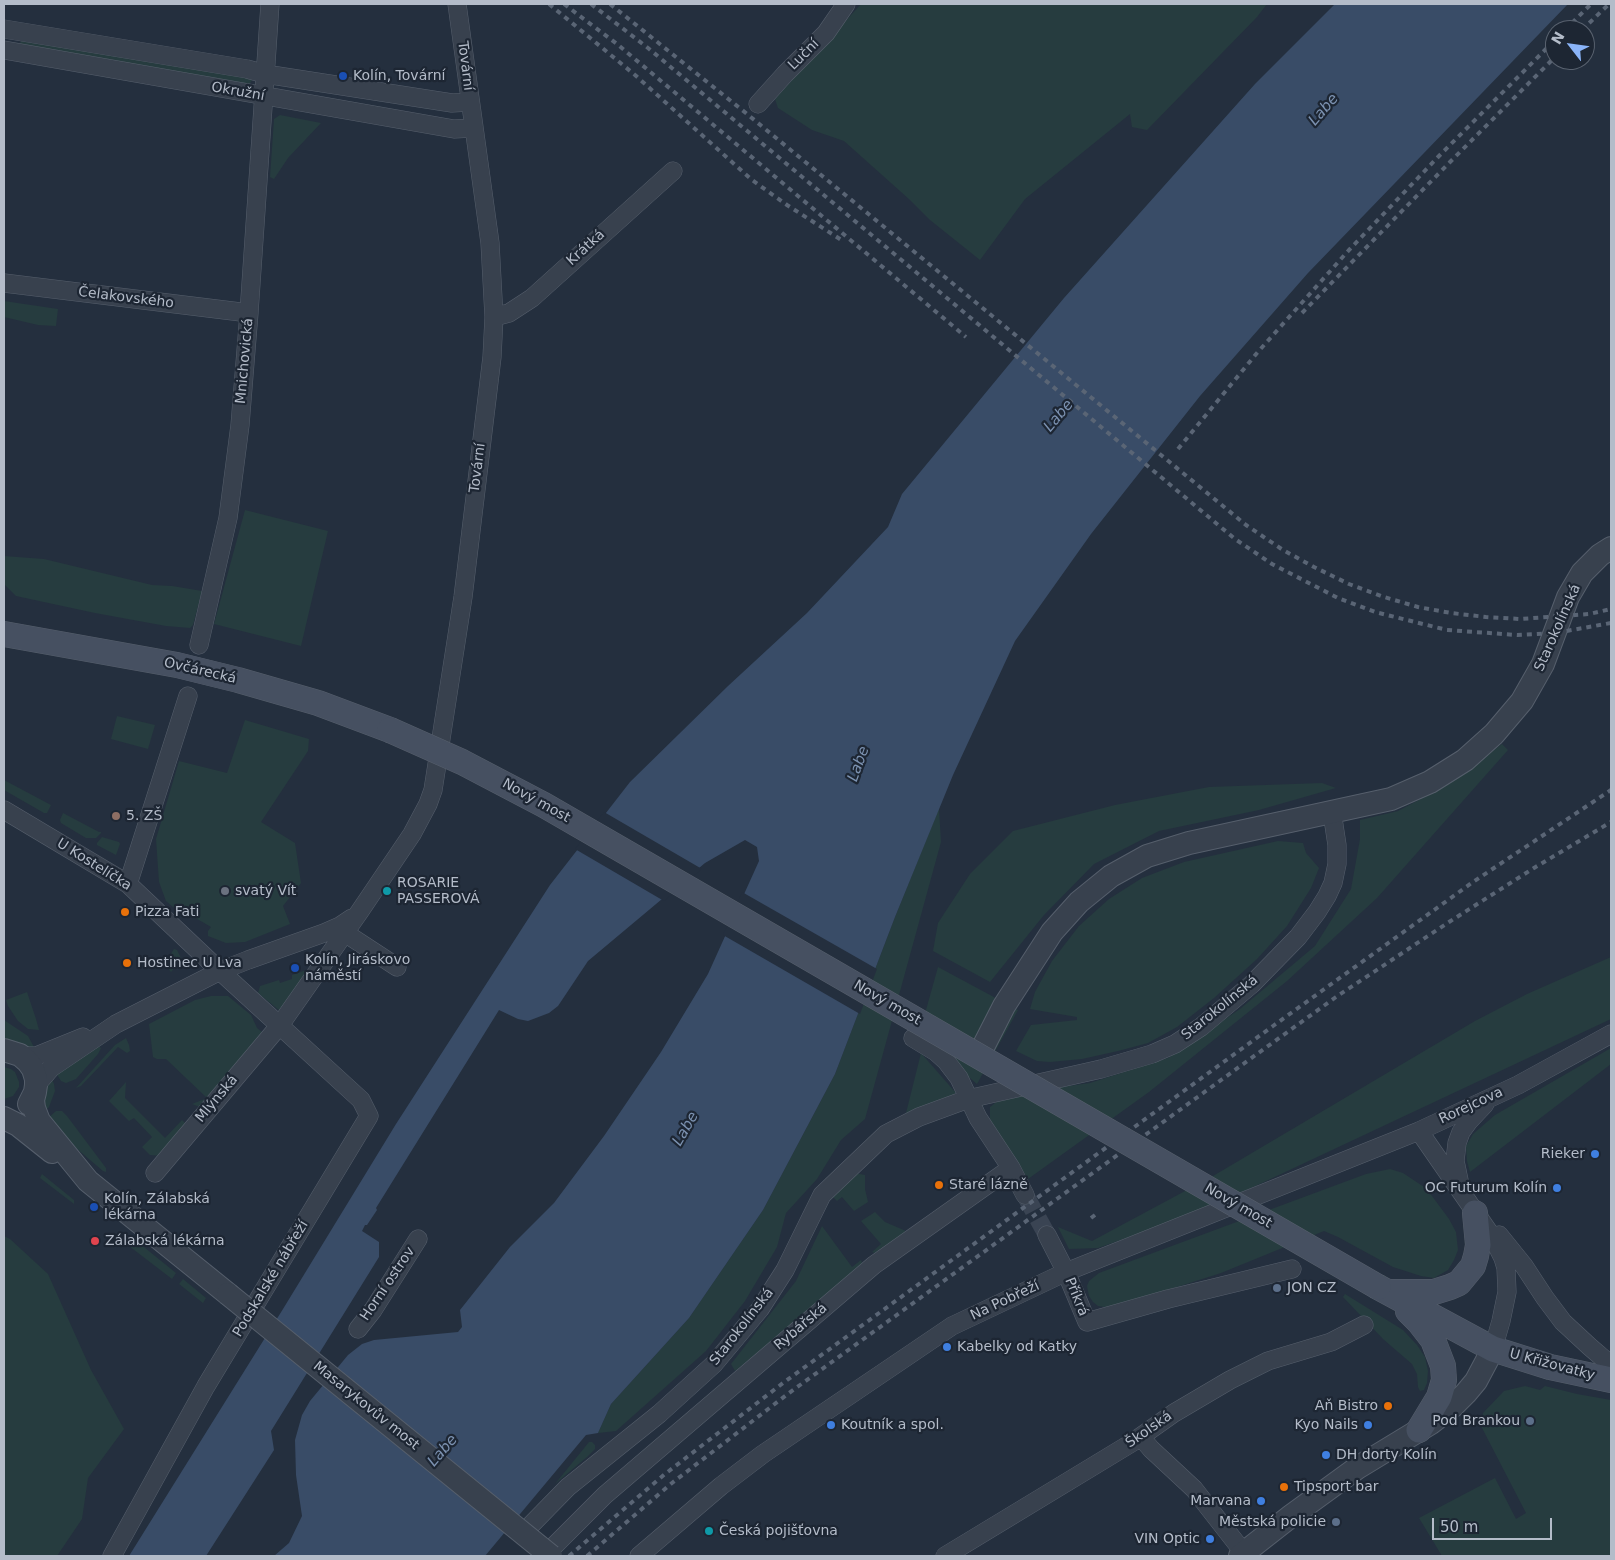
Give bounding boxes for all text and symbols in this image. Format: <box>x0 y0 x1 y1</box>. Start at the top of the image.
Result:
north arrow <box>1545 20 1595 70</box>
text: N <box>1548 29 1568 47</box>
street label: Luční <box>785 36 823 74</box>
street label: Tovární <box>454 40 476 92</box>
place label: Kolín, Tovární <box>353 68 445 84</box>
marker: Kolín, Tovární <box>337 70 349 82</box>
street label: Okružní <box>210 79 266 105</box>
water label: Labe <box>1305 90 1343 130</box>
street label: Krátká <box>563 227 609 269</box>
street label: Čelakovského <box>77 284 175 312</box>
street label: Mnichovická <box>233 317 257 405</box>
water label: Labe <box>1040 396 1078 436</box>
street label: Tovární <box>467 442 489 494</box>
street label: Starokolínská <box>1531 582 1585 674</box>
street label: Ovčárecká <box>162 655 238 687</box>
water label: Labe <box>844 744 874 784</box>
street label: Nový most <box>499 775 573 827</box>
place label: 5. ZŠ <box>126 808 162 824</box>
marker: 5. ZŠ <box>110 810 122 822</box>
street label: U Kostelíčka <box>53 835 135 895</box>
place label: ROSARIE PASSEROVÁ <box>397 875 480 908</box>
place label: svatý Vít <box>235 883 296 899</box>
marker: svatý Vít <box>219 885 231 897</box>
marker: ROSARIE PASSEROVÁ <box>381 885 393 897</box>
place label: Pizza Fati <box>135 904 199 920</box>
marker: Pizza Fati <box>119 906 131 918</box>
place label: Kolín, Jiráskovo náměstí <box>305 952 410 984</box>
place label: Hostinec U Lva <box>137 955 242 971</box>
marker: Hostinec U Lva <box>121 957 133 969</box>
marker: Kolín, Jiráskovo náměstí <box>289 962 301 974</box>
street label: Starokolínská <box>1178 972 1262 1044</box>
street label: Nový most <box>850 977 924 1029</box>
street label: Mlýnská <box>192 1072 242 1126</box>
street label: Rorejcova <box>1436 1084 1506 1128</box>
water label: Labe <box>669 1109 703 1149</box>
place label: Rieker <box>1541 1146 1585 1162</box>
marker: Rieker <box>1589 1148 1601 1160</box>
place label: Staré lázně <box>949 1177 1028 1193</box>
marker: Staré lázně <box>933 1179 945 1191</box>
street label: Nový most <box>1201 1180 1275 1232</box>
place label: OC Futurum Kolín <box>1425 1180 1547 1196</box>
marker: OC Futurum Kolín <box>1551 1182 1563 1194</box>
place label: Kolín, Zálabská lékárna <box>104 1191 210 1224</box>
marker: Kolín, Zálabská lékárna <box>88 1201 100 1213</box>
street label: Podskalské nábřeží <box>230 1218 312 1340</box>
place label: Zálabská lékárna <box>105 1233 225 1249</box>
marker: Zálabská lékárna <box>89 1235 101 1247</box>
street label: Horní ostrov <box>357 1244 419 1324</box>
street label: Příkrá <box>1061 1275 1091 1319</box>
street label: Na Pobřeží <box>968 1278 1042 1324</box>
place label: JON CZ <box>1287 1280 1336 1296</box>
marker: JON CZ <box>1271 1282 1283 1294</box>
street label: Starokolínská <box>707 1285 777 1369</box>
street label: Rybářská <box>771 1300 831 1354</box>
place label: Kabelky od Katky <box>957 1339 1077 1355</box>
marker: Kabelky od Katky <box>941 1341 953 1353</box>
street label: U Křižovatky <box>1507 1346 1597 1384</box>
street label: Masarykovův most <box>310 1358 422 1454</box>
place label: Aň Bistro <box>1315 1398 1378 1414</box>
marker: Aň Bistro <box>1382 1400 1394 1412</box>
street label: Školská <box>1123 1408 1175 1452</box>
place label: Pod Brankou <box>1432 1413 1520 1429</box>
marker: Pod Brankou <box>1524 1415 1536 1427</box>
place label: Koutník a spol. <box>841 1417 944 1433</box>
place label: Kyo Nails <box>1294 1417 1358 1433</box>
marker: Koutník a spol. <box>825 1419 837 1431</box>
marker: Kyo Nails <box>1362 1419 1374 1431</box>
water label: Labe <box>424 1431 462 1471</box>
place label: DH dorty Kolín <box>1336 1447 1437 1463</box>
marker: DH dorty Kolín <box>1320 1449 1332 1461</box>
place label: Tipsport bar <box>1294 1479 1379 1495</box>
marker: Tipsport bar <box>1278 1481 1290 1493</box>
place label: Marvana <box>1190 1493 1251 1509</box>
marker: Marvana <box>1255 1495 1267 1507</box>
scale bar <box>1435 1508 1555 1540</box>
place label: Městská policie <box>1219 1514 1326 1530</box>
marker: Městská policie <box>1330 1516 1342 1528</box>
text: 50 m <box>1440 1518 1478 1536</box>
place label: Česká pojišťovna <box>719 1523 838 1539</box>
marker: Česká pojišťovna <box>703 1525 715 1537</box>
place label: VIN Optic <box>1134 1531 1200 1547</box>
marker: VIN Optic <box>1204 1533 1216 1545</box>

